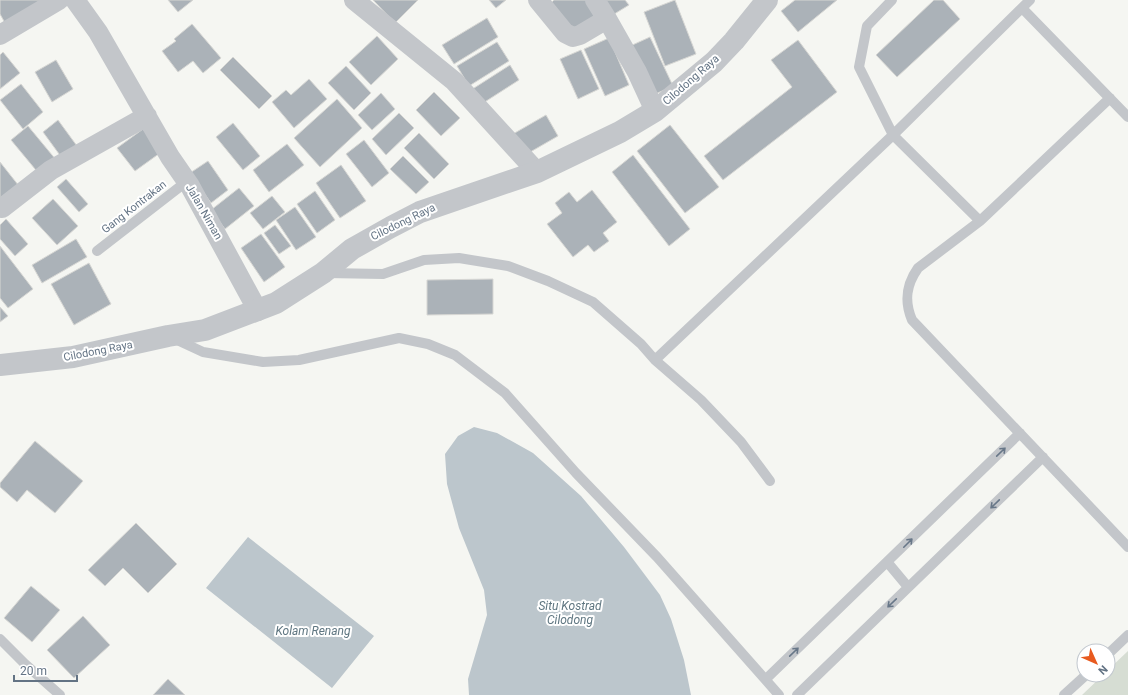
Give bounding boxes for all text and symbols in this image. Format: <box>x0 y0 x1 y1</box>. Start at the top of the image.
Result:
street label: Cilodong Raya <box>660 52 722 108</box>
street label: Gang Kontrakan <box>99 178 169 236</box>
street label: Jalan Niman <box>183 182 225 242</box>
street label: Cilodong Raya <box>369 201 437 243</box>
street label: Cilodong Raya <box>62 338 134 364</box>
one-way arrow <box>996 447 1006 457</box>
one-way arrow <box>990 499 1000 508</box>
one-way arrow <box>903 538 913 548</box>
one-way arrow <box>887 598 897 607</box>
water label: Situ Kostrad Cilodong <box>538 599 602 627</box>
water label: Kolam Renang <box>275 624 351 638</box>
north arrow <box>1076 643 1116 683</box>
one-way arrow <box>789 648 799 657</box>
scale bar <box>14 657 77 683</box>
text: N <box>1095 662 1110 677</box>
text: 20 m <box>20 664 47 678</box>

